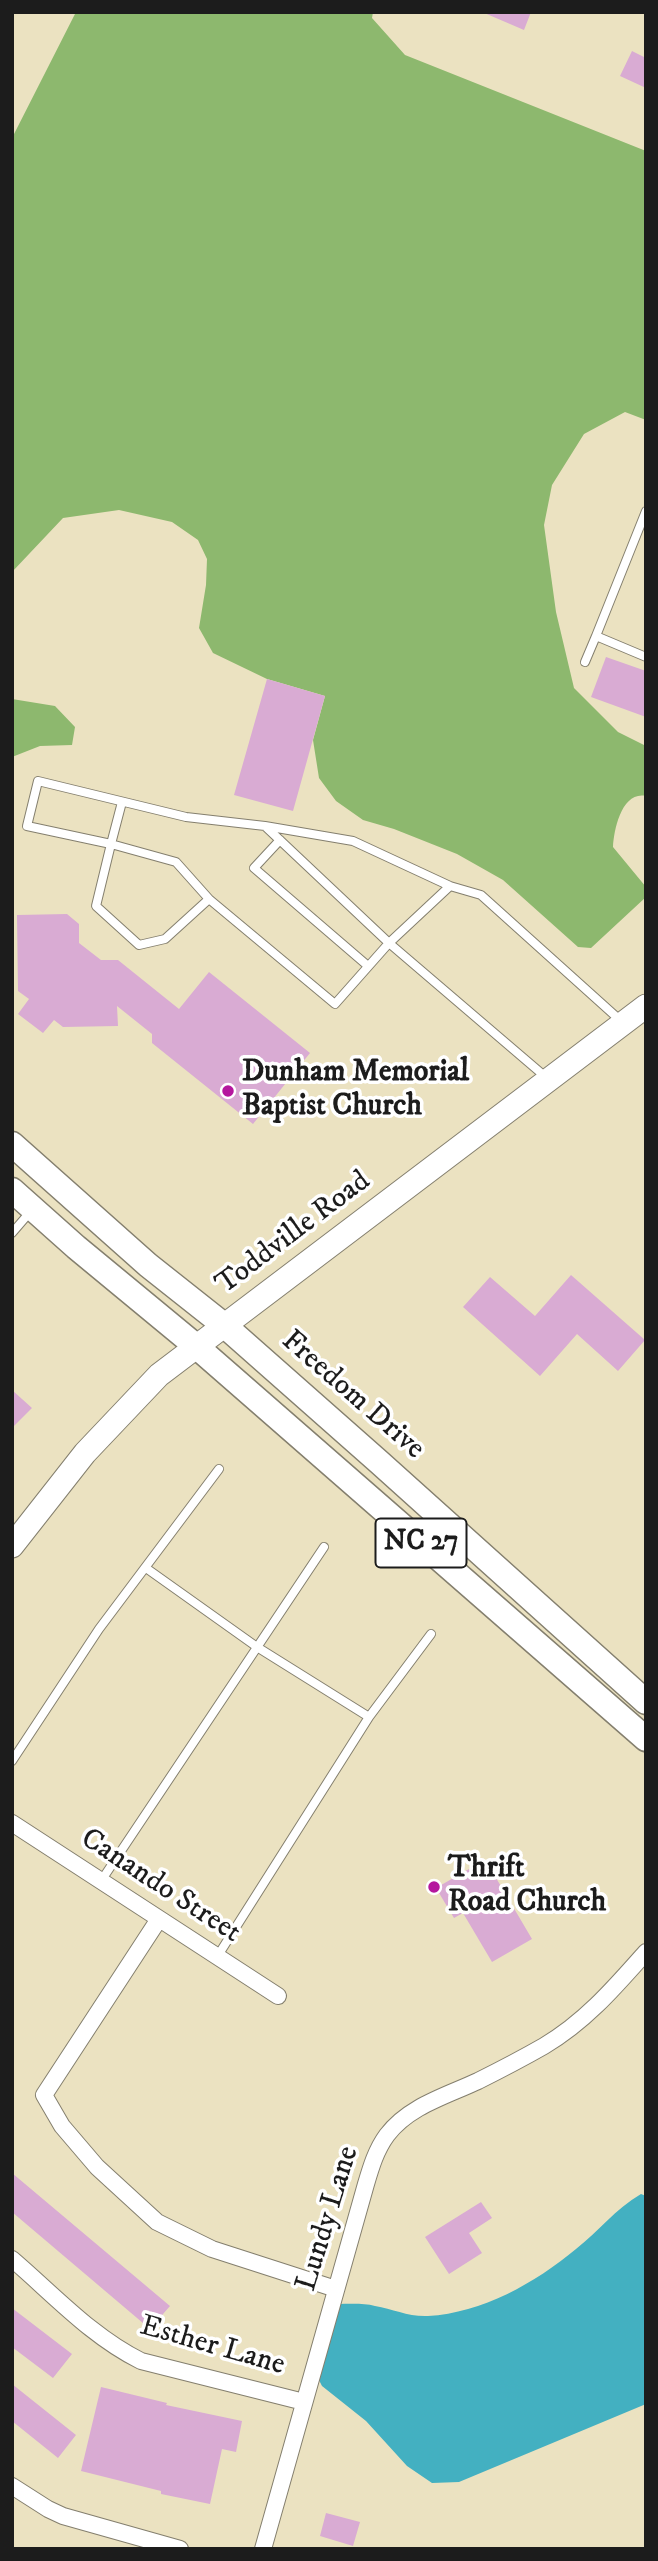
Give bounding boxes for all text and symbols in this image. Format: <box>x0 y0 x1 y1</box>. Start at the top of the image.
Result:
place label: Dunham Memorial Baptist Church <box>242 1056 469 1126</box>
marker: Dunham Memorial Baptist Church <box>220 1083 236 1099</box>
street label: Toddville Road <box>210 1164 378 1304</box>
street label: Freedom Drive <box>273 1324 431 1468</box>
road number: NC 27 <box>376 1518 466 1568</box>
street label: Canando Street <box>73 1822 247 1952</box>
place label: Thrift Road Church <box>448 1852 606 1923</box>
marker: Thrift Road Church <box>426 1879 442 1895</box>
street label: Lundy Lane <box>290 2142 368 2296</box>
street label: Esther Lane <box>135 2309 289 2385</box>

